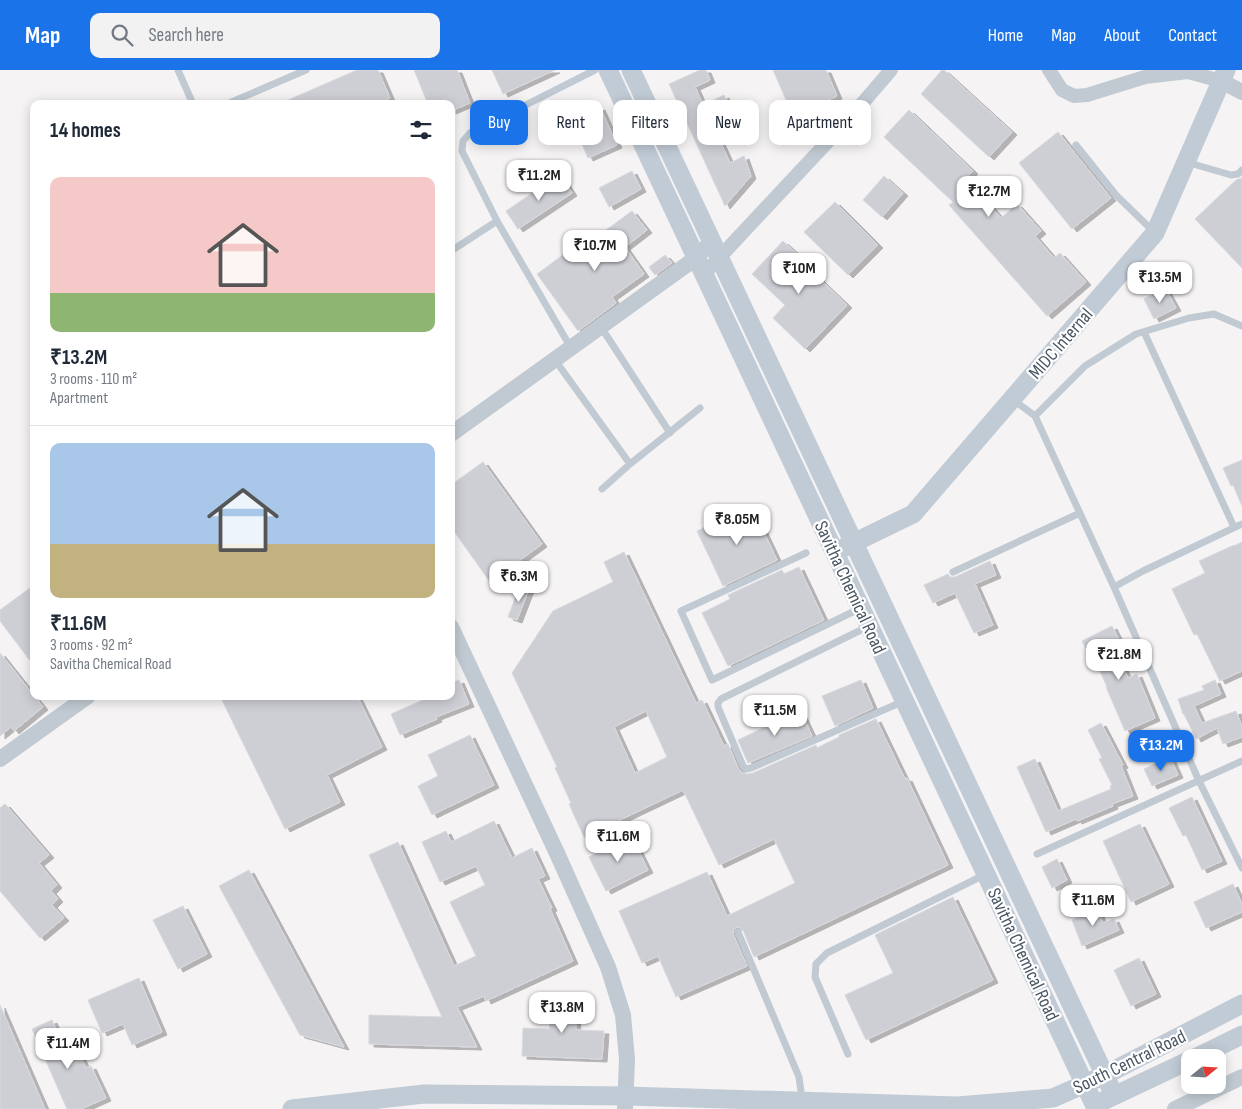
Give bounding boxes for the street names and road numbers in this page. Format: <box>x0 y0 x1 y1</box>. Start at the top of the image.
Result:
street label: MIDC Internal <box>1024 304 1098 384</box>
street label: Savitha Chemical Road <box>809 517 891 658</box>
street label: Savitha Chemical Road <box>982 884 1064 1025</box>
street label: South Central Road <box>1070 1025 1190 1099</box>

